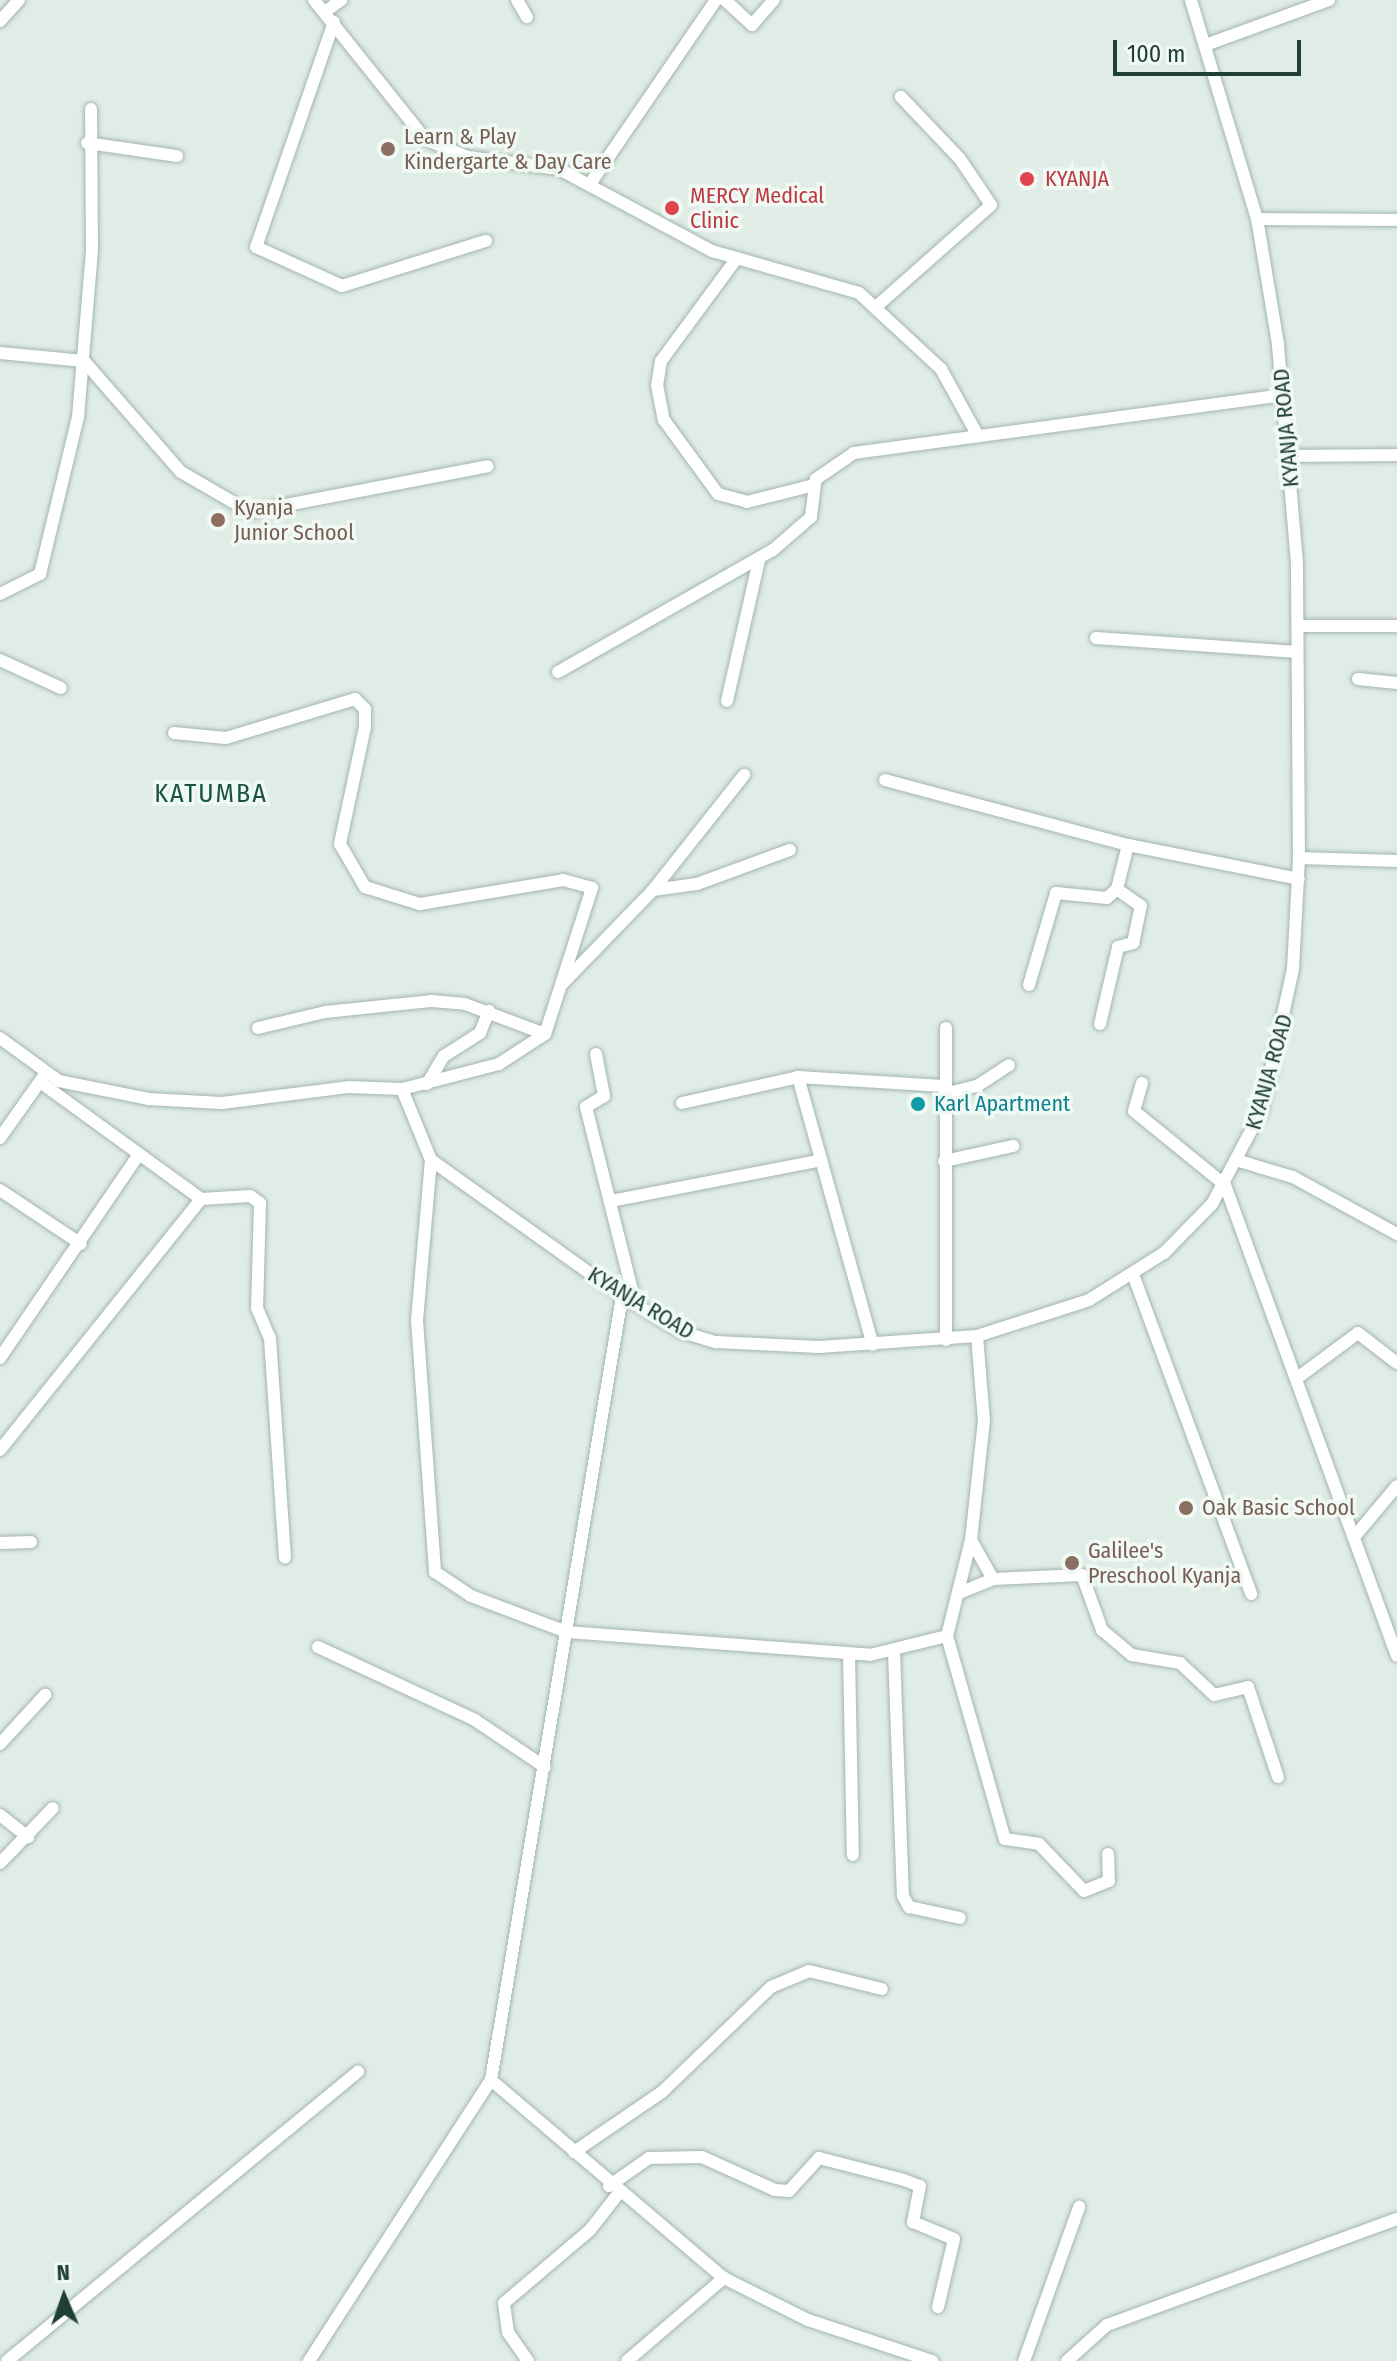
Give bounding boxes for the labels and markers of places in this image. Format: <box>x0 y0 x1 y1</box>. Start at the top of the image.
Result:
place label: Learn & Play Kindergarte & Day Care <box>404 123 612 174</box>
marker: Learn & Play Kindergarte & Day Care <box>379 140 397 158</box>
place label: KYANJA <box>1045 166 1109 192</box>
marker: KYANJA <box>1016 168 1038 190</box>
place label: MERCY Medical Clinic <box>690 182 824 234</box>
marker: MERCY Medical Clinic <box>661 197 683 219</box>
place label: Kyanja Junior School <box>234 494 354 546</box>
marker: Kyanja Junior School <box>209 511 227 529</box>
place label: Karl Apartment <box>934 1091 1070 1117</box>
marker: Karl Apartment <box>909 1095 927 1113</box>
place label: Oak Basic School <box>1202 1495 1355 1521</box>
marker: Oak Basic School <box>1177 1499 1195 1517</box>
place label: Galilee's Preschool Kyanja <box>1088 1537 1241 1588</box>
marker: Galilee's Preschool Kyanja <box>1063 1554 1081 1572</box>

